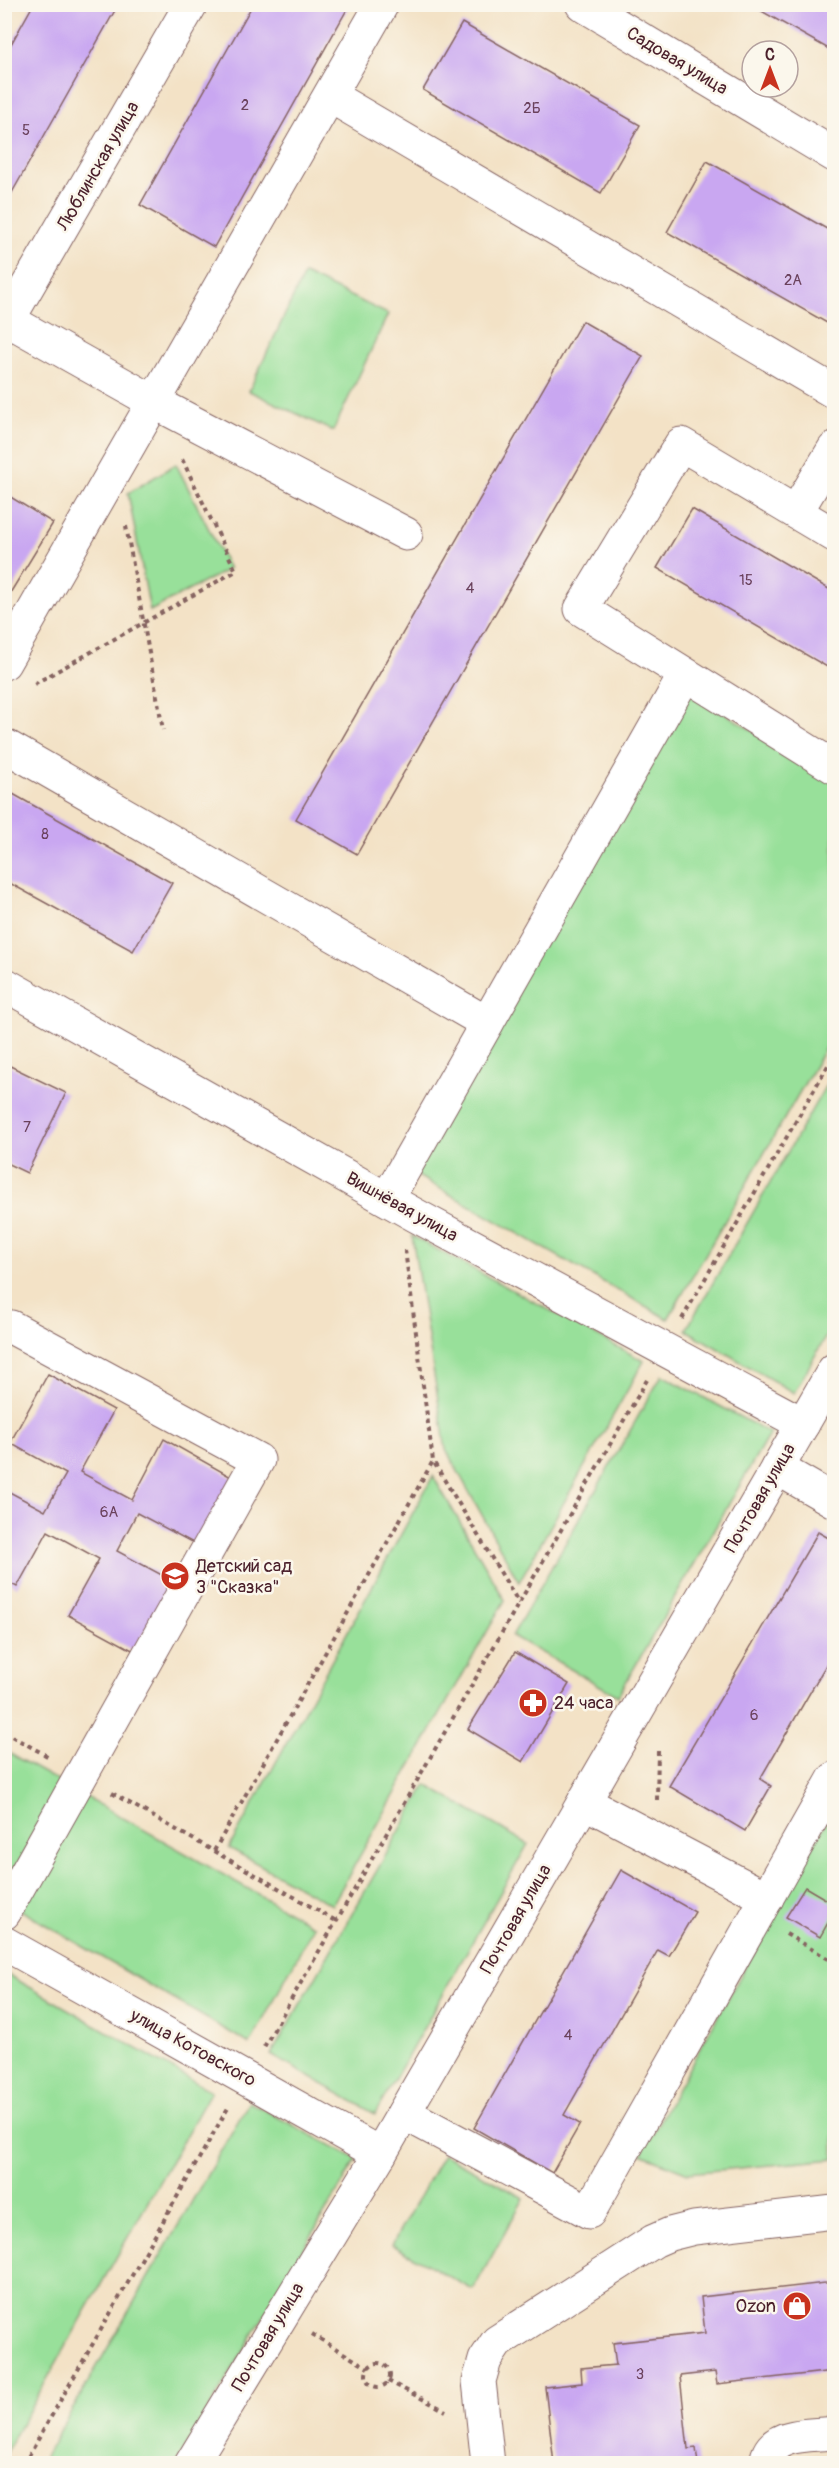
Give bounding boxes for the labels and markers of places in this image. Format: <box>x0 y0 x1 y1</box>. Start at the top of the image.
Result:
place label: Детский сад 3 "Сказка" <box>195 1555 292 1599</box>
school or university icon: Детский сад 3 "Сказка" <box>159 1560 191 1592</box>
pharmacy icon: 24 часа <box>517 1687 549 1719</box>
place label: 24 часа <box>554 1692 613 1715</box>
shop icon: Ozon <box>781 2290 813 2322</box>
place label: Ozon <box>736 2295 776 2318</box>

